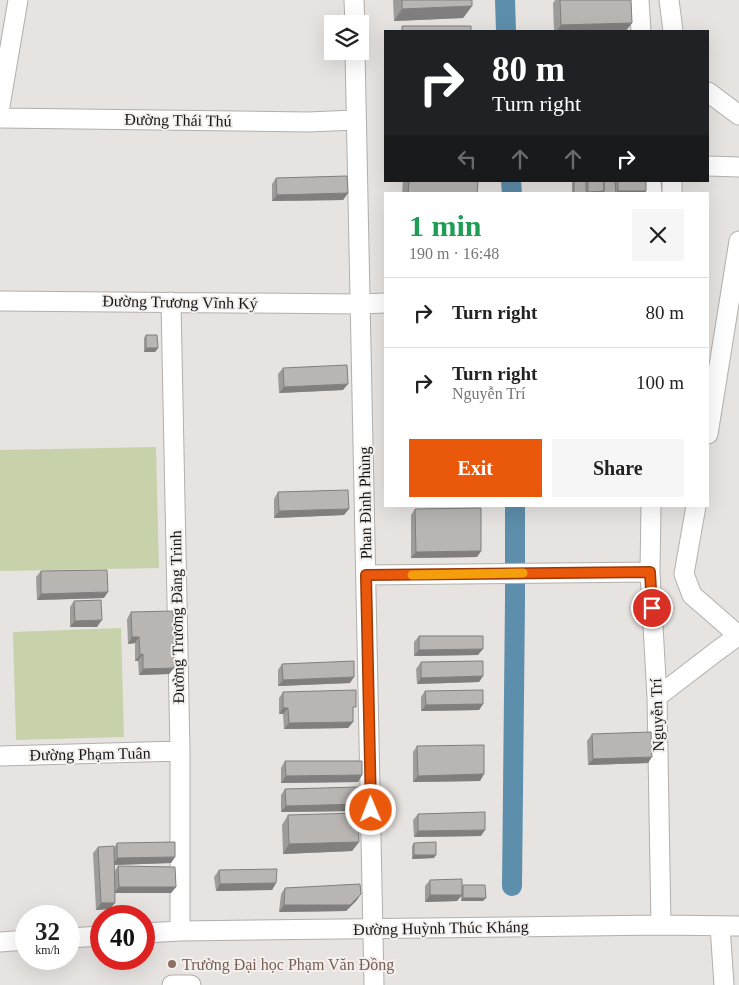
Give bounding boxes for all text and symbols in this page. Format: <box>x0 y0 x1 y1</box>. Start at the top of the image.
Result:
map controls <box>324 15 369 60</box>
button: layers <box>324 15 369 60</box>
icon: right <box>409 50 474 115</box>
text: 80 m <box>492 50 565 89</box>
text: Turn right <box>492 91 581 116</box>
street label: Đường Thái Thú <box>124 111 232 130</box>
icon: left <box>453 145 481 173</box>
icon: ahead <box>506 145 534 173</box>
icon: ahead <box>559 145 587 173</box>
icon: right <box>612 145 640 173</box>
text: 1 min <box>409 209 482 242</box>
button: close <box>632 209 684 261</box>
text: 190 m · 16:48 <box>409 245 499 262</box>
street label: Đường Trương Vĩnh Ký <box>102 292 258 313</box>
icon: right <box>409 299 437 327</box>
text: Turn right <box>452 302 537 323</box>
text: 80 m <box>645 302 684 323</box>
text: Turn right <box>452 363 537 384</box>
icon: right <box>409 369 437 397</box>
text: 100 m <box>636 372 684 393</box>
text: Nguyễn Trí <box>452 385 525 402</box>
button: Exit <box>409 439 542 497</box>
button: Share <box>552 439 684 497</box>
street label: Phan Đình Phùng <box>356 446 375 560</box>
street label: Đường Trương Đăng Trinh <box>167 530 188 704</box>
pin <box>631 587 673 629</box>
icon: arrive <box>638 594 666 622</box>
street label: Nguyễn Trí <box>647 677 668 752</box>
street label: Đường Phạm Tuân <box>29 744 151 765</box>
position arrow <box>344 783 396 835</box>
speed limit sign: 40 <box>90 905 155 970</box>
text: 32 <box>35 918 60 945</box>
street label: Đường Huỳnh Thúc Kháng <box>353 918 529 939</box>
text: km/h <box>35 943 60 957</box>
place label: Trường Đại học Phạm Văn Đồng <box>182 956 394 974</box>
marker: Trường Đại học Phạm Văn Đồng <box>166 958 178 970</box>

